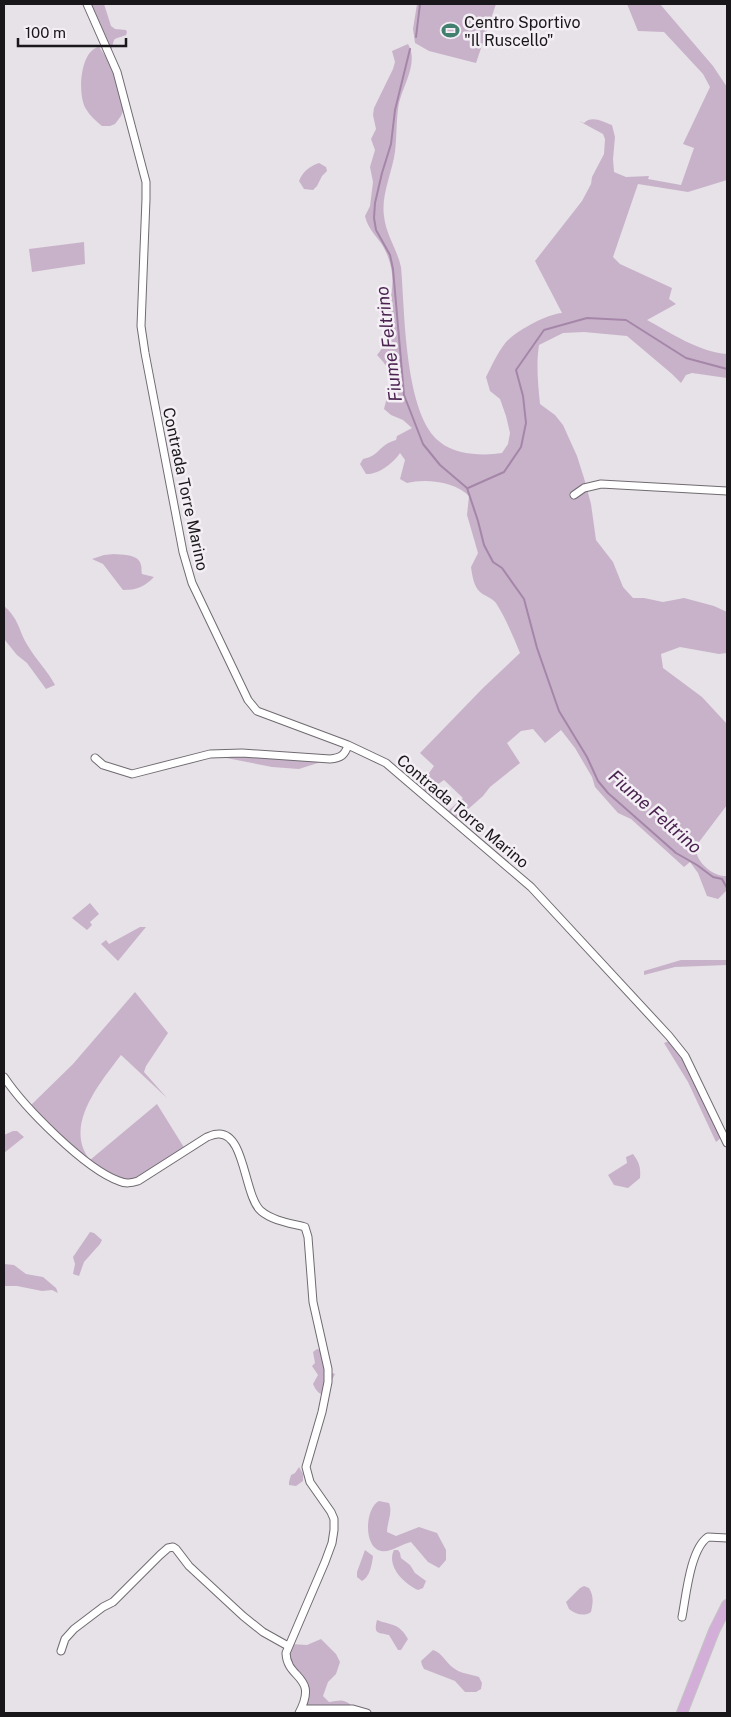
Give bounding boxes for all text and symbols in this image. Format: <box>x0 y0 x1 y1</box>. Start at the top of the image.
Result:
place label: Centro Sportivo "Il Ruscello" <box>464 13 581 50</box>
scale bar <box>18 15 125 47</box>
sports icon: Centro Sportivo "Il Ruscello" <box>440 21 460 41</box>
text: 100 m <box>25 24 66 41</box>
water label: Fiume Feltrino <box>371 285 406 403</box>
street label: Contrada Torre Marino <box>159 406 212 573</box>
street label: Contrada Torre Marino <box>393 751 533 872</box>
water label: Fiume Feltrino <box>605 766 706 858</box>

